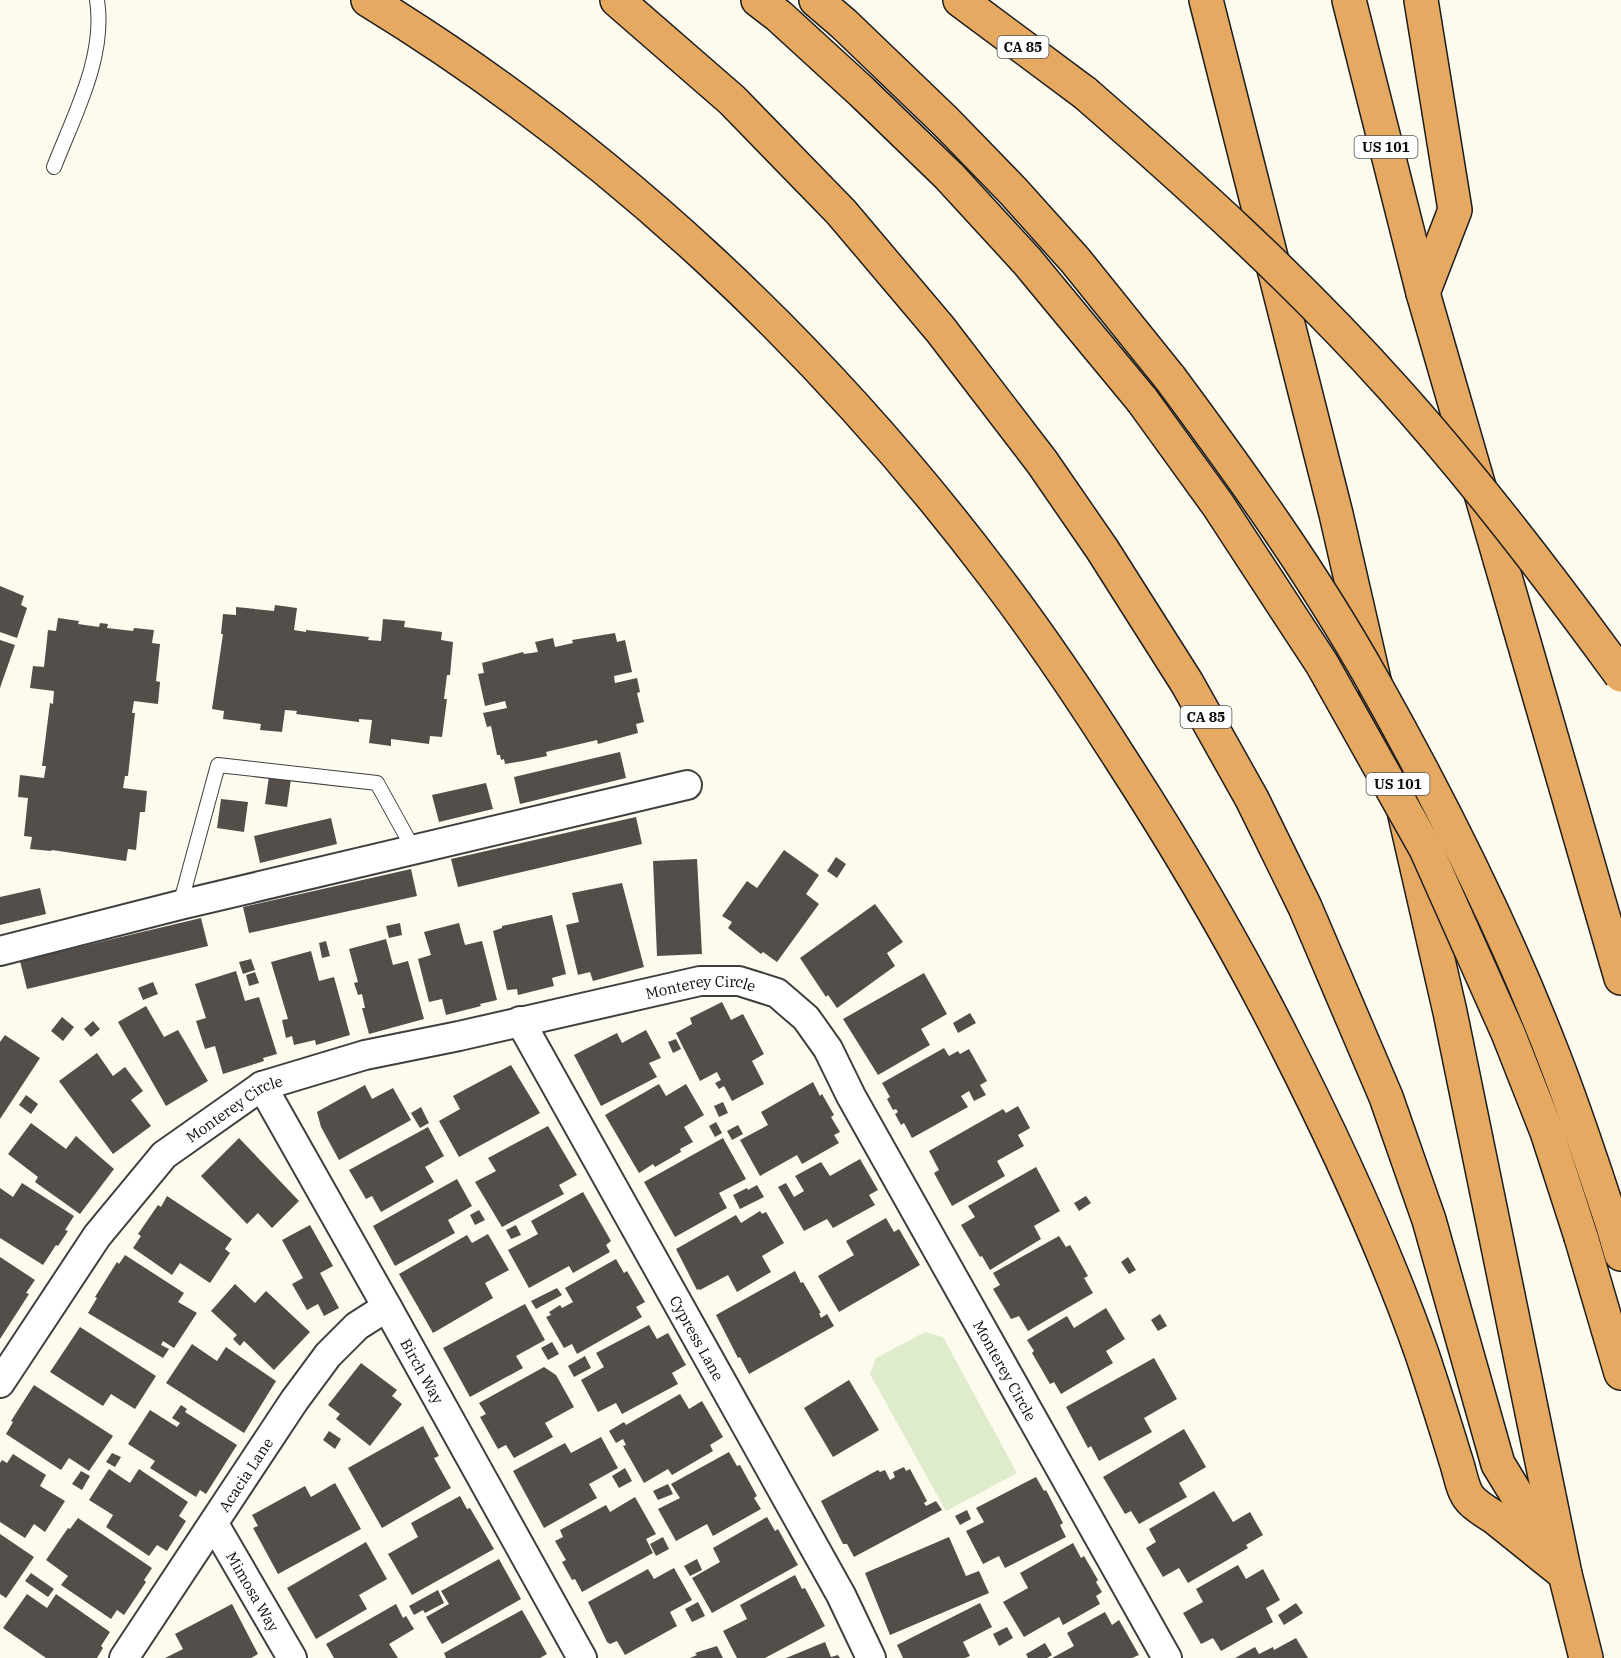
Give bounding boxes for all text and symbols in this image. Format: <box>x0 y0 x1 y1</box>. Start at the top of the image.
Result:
road number: CA 85 <box>998 36 1048 58</box>
road number: US 101 <box>1354 136 1418 158</box>
road number: CA 85 <box>1180 706 1232 728</box>
road number: US 101 <box>1366 773 1430 795</box>
street label: Monterey Circle <box>643 971 758 1003</box>
street label: Monterey Circle <box>182 1071 285 1146</box>
street label: Cypress Lane <box>666 1292 729 1384</box>
street label: Monterey Circle <box>970 1317 1041 1424</box>
street label: Birch Way <box>397 1335 448 1407</box>
street label: Acacia Lane <box>214 1434 277 1515</box>
street label: Mimosa Way <box>223 1548 284 1635</box>

